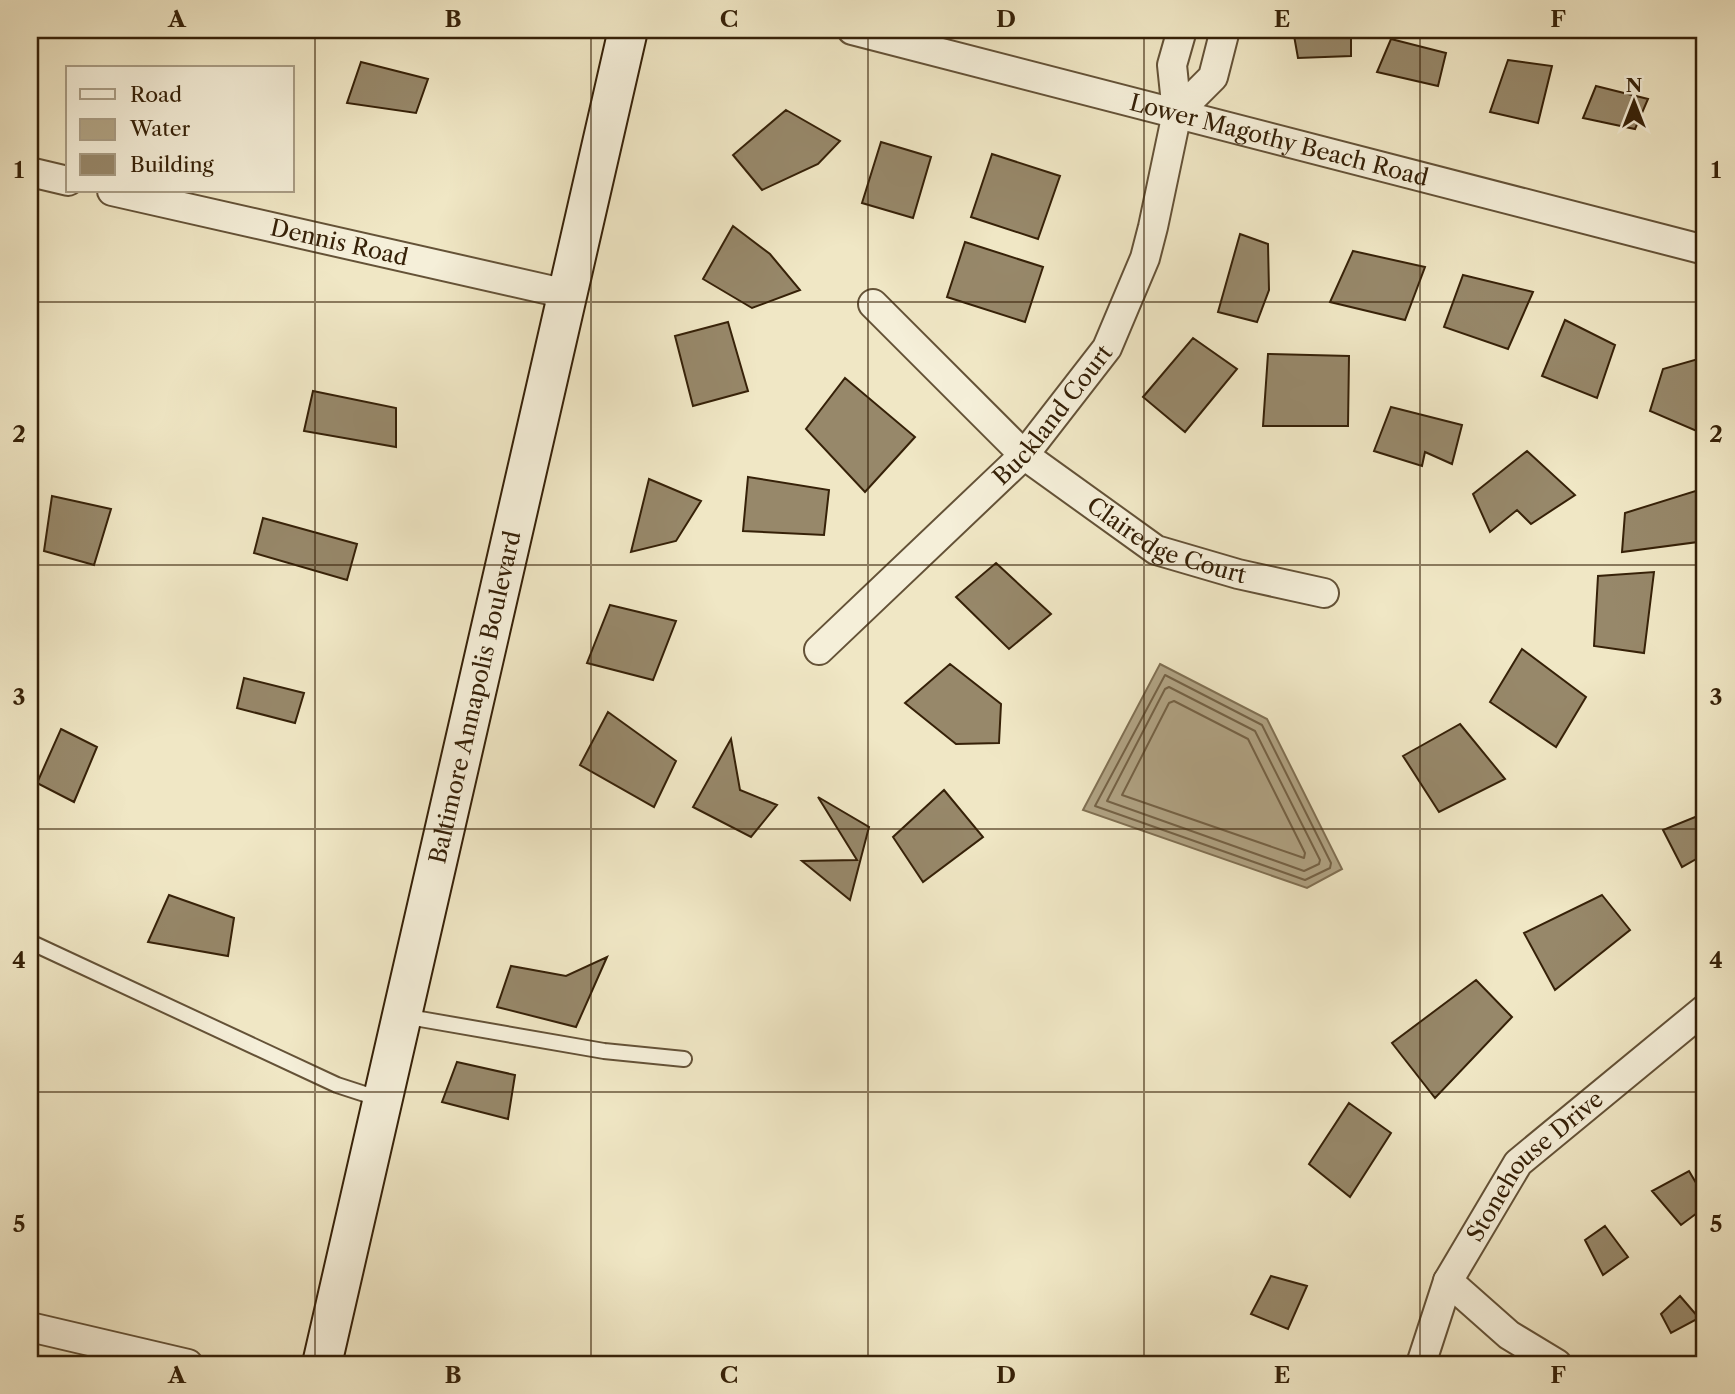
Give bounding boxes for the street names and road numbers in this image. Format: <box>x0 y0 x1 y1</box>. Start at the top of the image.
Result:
street label: Lower Magothy Beach Road <box>1127 88 1431 192</box>
street label: Dennis Road <box>268 213 411 272</box>
street label: Buckland Court <box>987 339 1118 491</box>
street label: Clairedge Court <box>1082 491 1249 589</box>
street label: Baltimore Annapolis Boulevard <box>423 528 527 866</box>
street label: Stonehouse Drive <box>1461 1085 1609 1247</box>

